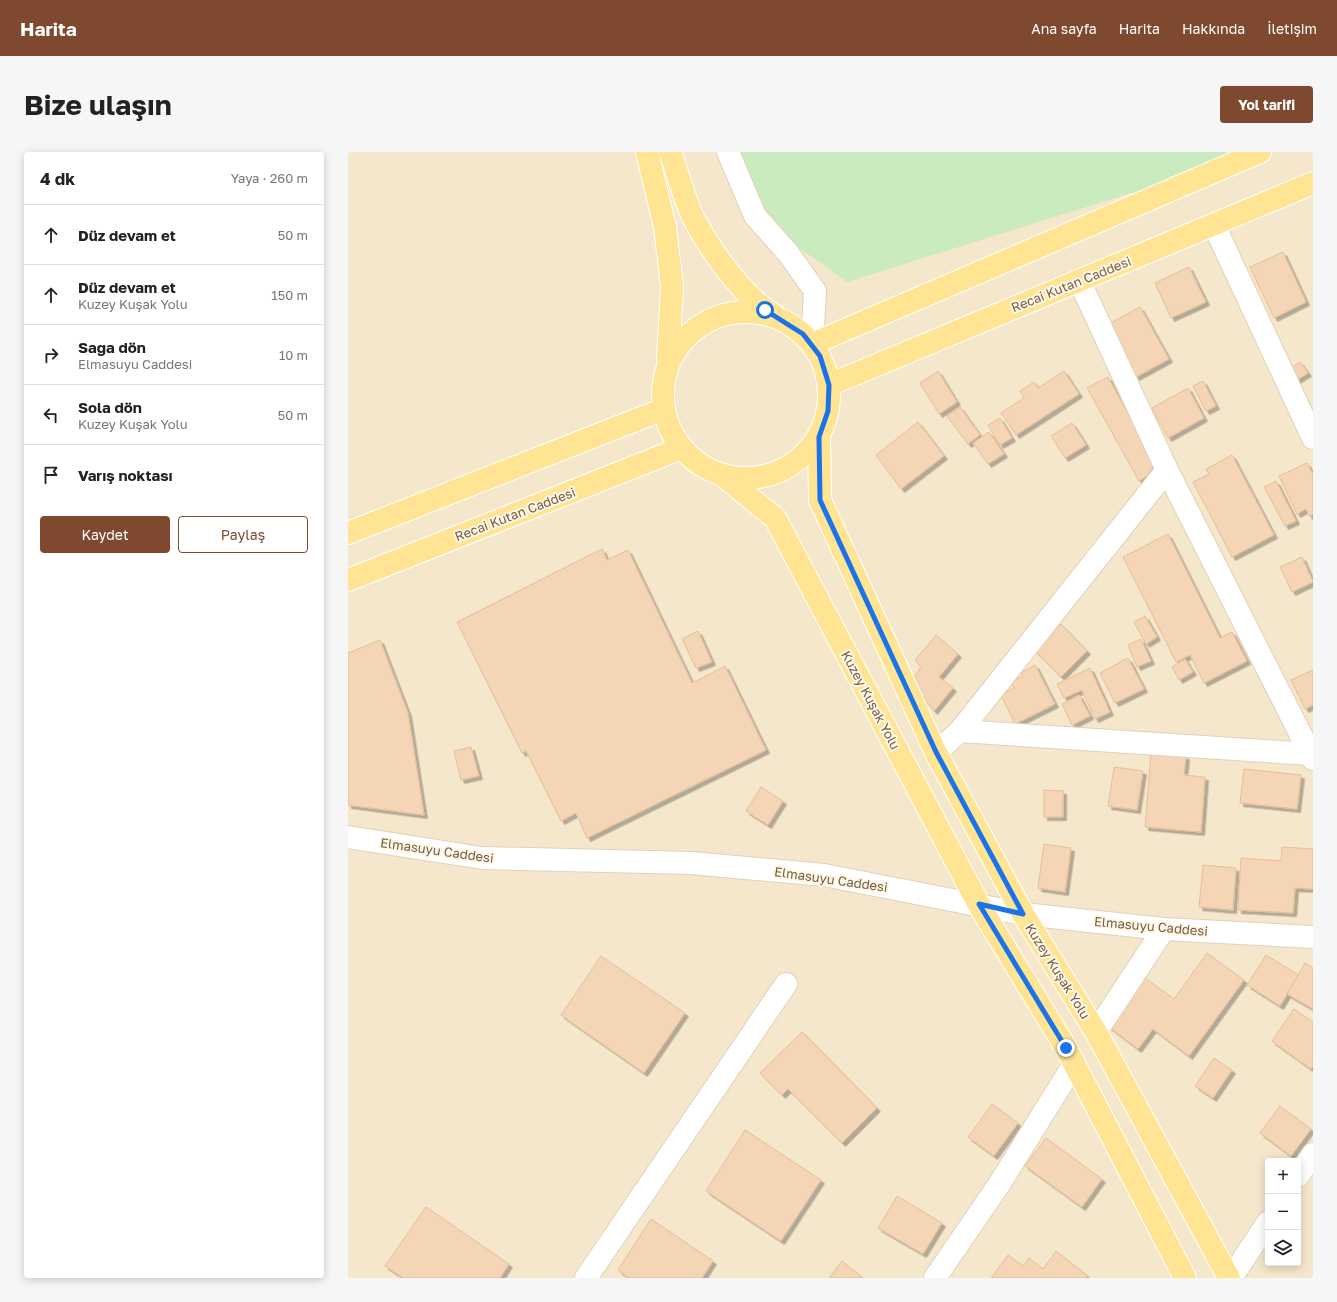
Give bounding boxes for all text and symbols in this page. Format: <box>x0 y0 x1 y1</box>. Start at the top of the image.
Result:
text: Harita <box>20 17 77 40</box>
text: Ana sayfa <box>1031 20 1097 37</box>
text: Harita <box>1119 20 1160 37</box>
text: Hakkında <box>1182 20 1245 37</box>
text: İletişim <box>1267 20 1317 37</box>
button: Yol tarifi <box>1220 86 1313 123</box>
text: Bize ulaşın <box>24 88 172 121</box>
text: 4 dk <box>40 168 75 189</box>
text: Yaya · 260 m <box>231 170 308 186</box>
icon: ahead <box>40 224 62 246</box>
text: Düz devam et <box>78 226 176 244</box>
text: 50 m <box>278 227 308 243</box>
street label: Recai Kutan Caddesi <box>1009 253 1133 315</box>
text: Düz devam et <box>78 278 176 296</box>
icon: ahead <box>40 284 62 306</box>
text: 150 m <box>271 287 308 303</box>
text: Kuzey Kuşak Yolu <box>78 296 188 312</box>
route start <box>756 301 774 319</box>
text: Sağa dön <box>78 338 146 356</box>
icon: right <box>40 344 62 366</box>
text: 10 m <box>279 347 308 363</box>
text: Elmasuyu Caddesi <box>78 356 192 372</box>
text: Sola dön <box>78 398 142 416</box>
icon: left <box>40 404 62 426</box>
text: 50 m <box>278 407 308 423</box>
text: Kuzey Kuşak Yolu <box>78 416 188 432</box>
icon: arrive <box>40 464 62 486</box>
text: Varış noktası <box>78 466 173 484</box>
street label: Recai Kutan Caddesi <box>452 484 578 544</box>
button: Kaydet <box>40 516 170 553</box>
button: Paylaş <box>178 516 308 553</box>
street label: Kuzey Kuşak Yolu <box>838 648 904 752</box>
street label: Elmasuyu Caddesi <box>379 834 495 866</box>
street label: Elmasuyu Caddesi <box>773 863 889 895</box>
street label: Elmasuyu Caddesi <box>1093 913 1209 939</box>
street label: Kuzey Kuşak Yolu <box>1022 920 1094 1022</box>
route end <box>1057 1039 1075 1057</box>
map controls <box>1265 1158 1301 1266</box>
button: + <box>1265 1158 1301 1194</box>
button: − <box>1265 1194 1301 1230</box>
button: layers <box>1265 1230 1301 1266</box>

